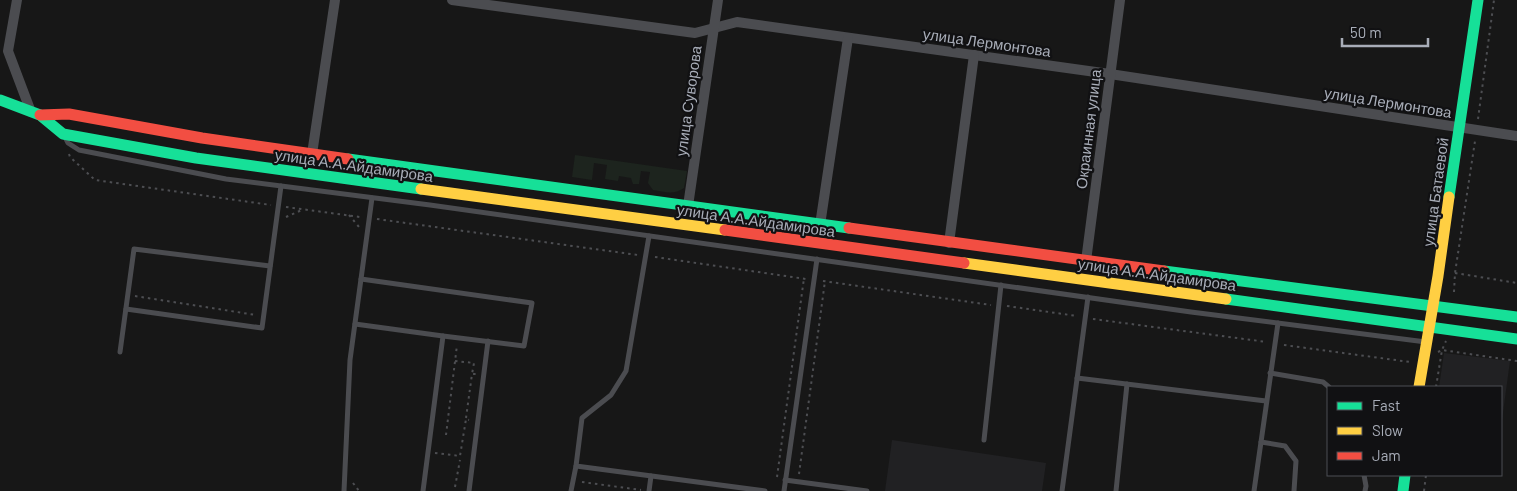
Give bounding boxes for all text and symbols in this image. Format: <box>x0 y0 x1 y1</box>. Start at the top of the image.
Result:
scale bar <box>1342 15 1428 47</box>
text: 50 m <box>1350 23 1382 41</box>
street label: улица Лермонтова <box>922 24 1053 60</box>
street label: улица Суворова <box>671 44 705 157</box>
street label: Окраинная улица <box>1072 67 1104 190</box>
street label: улица Лермонтова <box>1323 83 1454 121</box>
street label: улица Батаевой <box>1418 136 1452 248</box>
street label: улица А.А.Айдамирова <box>274 145 435 185</box>
street label: улица А.А.Айдамирова <box>676 200 837 240</box>
street label: улица А.А.Айдамирова <box>1077 254 1238 294</box>
legend <box>1327 386 1502 476</box>
text: Fast <box>1372 396 1400 414</box>
text: Slow <box>1372 421 1403 439</box>
text: Jam <box>1372 446 1401 464</box>

